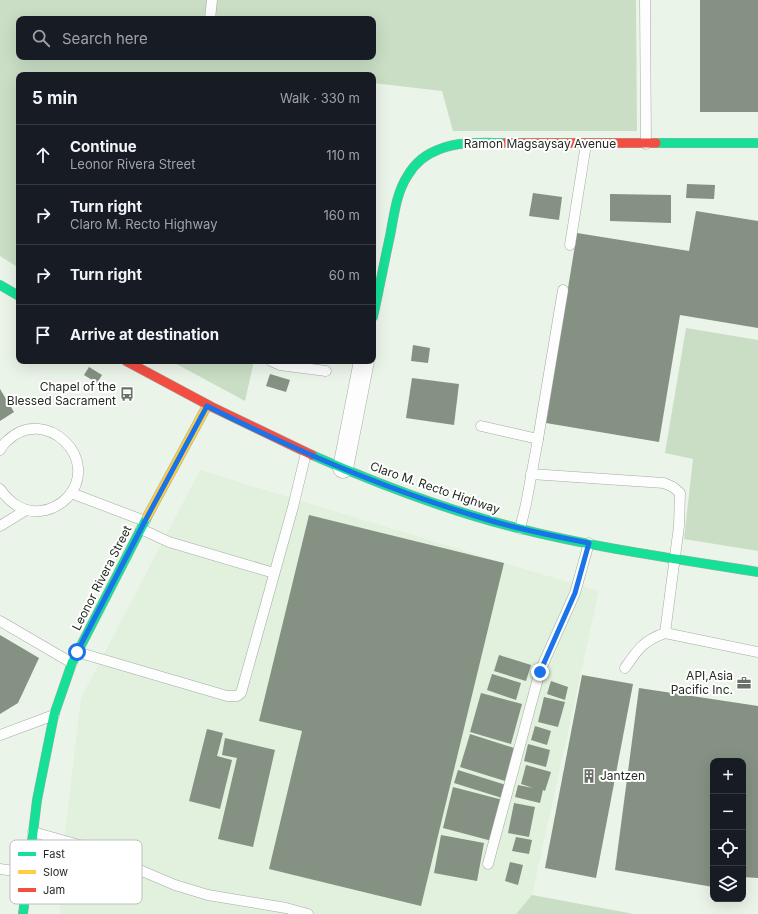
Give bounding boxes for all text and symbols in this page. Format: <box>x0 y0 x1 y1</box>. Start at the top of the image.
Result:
search box <box>16 16 376 60</box>
icon: search <box>30 27 52 49</box>
text: Search here <box>62 29 148 48</box>
text: 5 min <box>32 88 78 108</box>
text: Walk · 330 m <box>280 90 360 106</box>
street label: Ramon Magsaysay Avenue <box>464 136 616 151</box>
text: Continue <box>70 137 137 156</box>
icon: ahead <box>32 144 54 166</box>
text: 110 m <box>326 147 360 163</box>
text: Leonor Rivera Street <box>70 156 195 172</box>
text: Turn right <box>70 197 142 216</box>
icon: right <box>32 204 54 226</box>
text: 160 m <box>323 207 360 223</box>
text: Claro M. Recto Highway <box>70 216 218 232</box>
icon: right <box>32 264 54 286</box>
text: Turn right <box>70 265 142 284</box>
text: 60 m <box>329 267 360 283</box>
icon: arrive <box>32 324 54 346</box>
text: Arrive at destination <box>70 325 219 344</box>
place label: Chapel of the Blessed Sacrament <box>7 379 116 408</box>
bus stop icon: Chapel of the Blessed Sacrament <box>119 386 135 402</box>
street label: Claro M. Recto Highway <box>368 458 502 517</box>
street label: Leonor Rivera Street <box>69 523 135 633</box>
route start <box>68 643 86 661</box>
route end <box>531 663 549 681</box>
place label: API,Asia Pacific Inc. <box>671 668 733 697</box>
office icon: API,Asia Pacific Inc. <box>736 675 752 691</box>
map controls <box>710 758 746 902</box>
button: + <box>710 758 746 794</box>
building icon: Jantzen <box>581 768 597 784</box>
place label: Jantzen <box>600 768 645 783</box>
button: − <box>710 794 746 830</box>
button: locate <box>710 830 746 866</box>
legend <box>10 840 142 904</box>
text: Fast <box>43 847 65 861</box>
text: Slow <box>43 865 68 879</box>
button: layers <box>710 866 746 902</box>
text: Jam <box>43 883 65 897</box>

